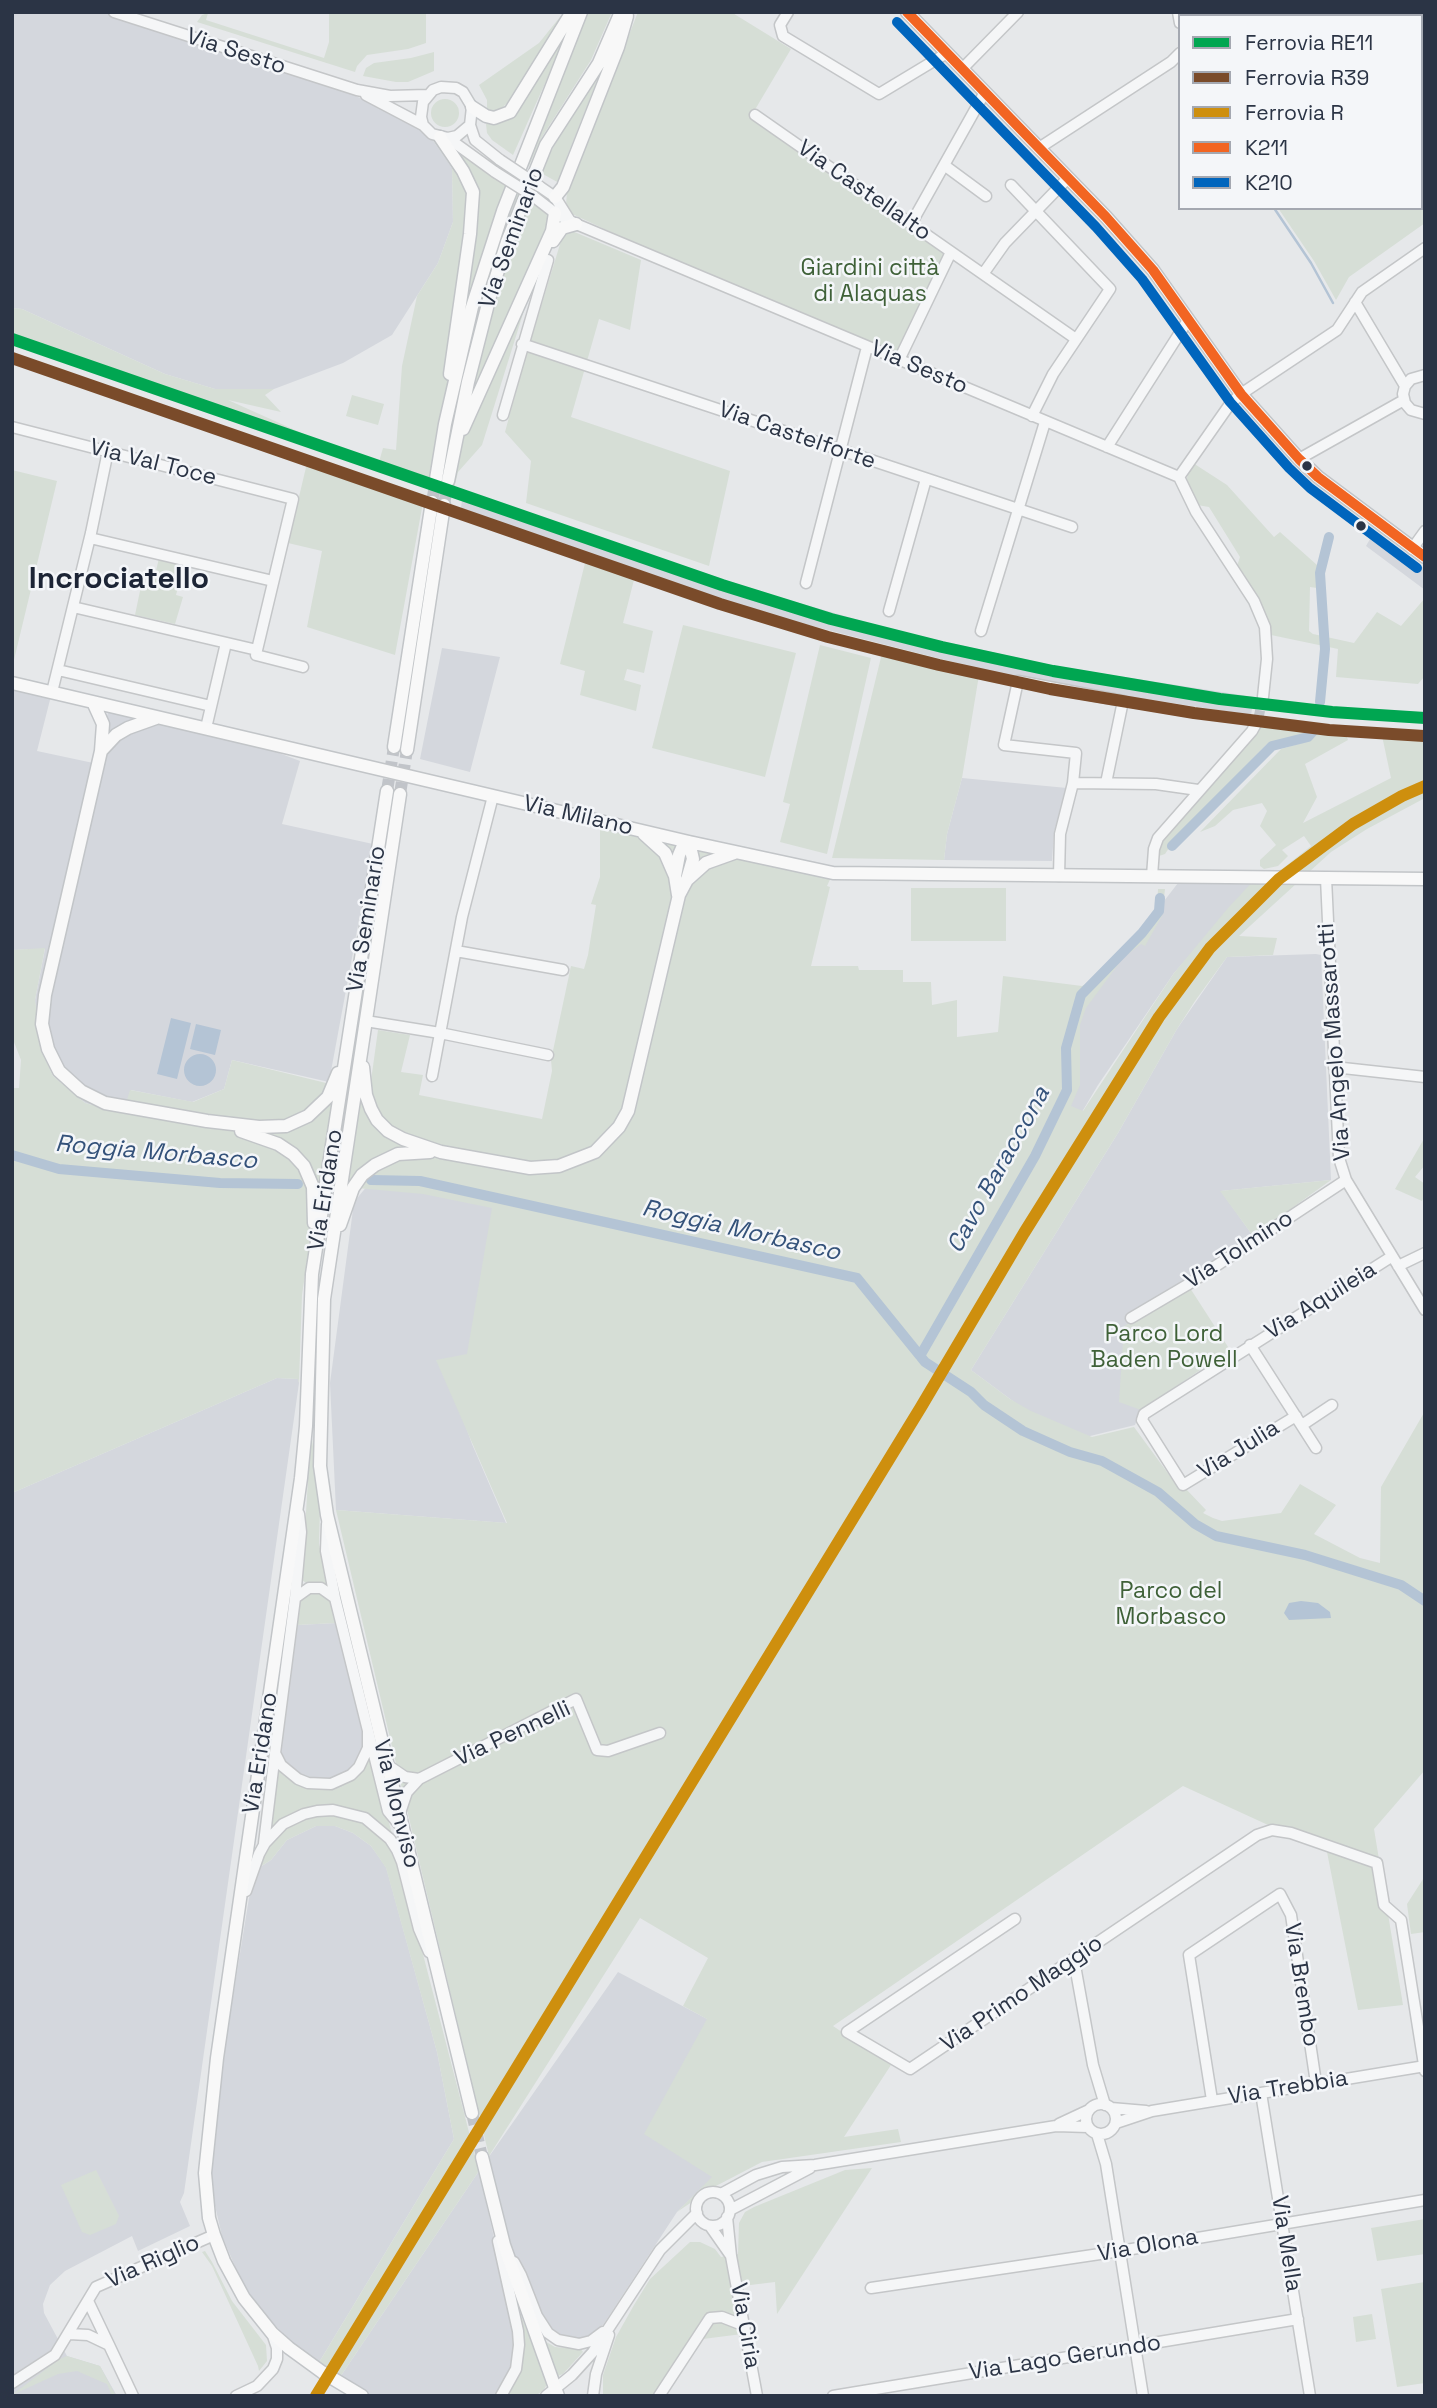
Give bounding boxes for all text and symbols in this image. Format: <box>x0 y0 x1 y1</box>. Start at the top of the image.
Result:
legend <box>1178 14 1423 210</box>
street label: Via Sesto <box>183 23 289 81</box>
text: Ferrovia RE11 <box>1245 29 1373 56</box>
text: Ferrovia R39 <box>1245 64 1369 91</box>
text: Ferrovia R <box>1245 99 1344 126</box>
text: K211 <box>1245 134 1288 161</box>
street label: Via Castellalto <box>792 135 936 247</box>
street label: Via Seminario <box>474 164 550 312</box>
text: K210 <box>1245 169 1293 196</box>
park label: Giardini città di Alaquas <box>801 255 939 309</box>
street label: Via Sesto <box>866 335 972 401</box>
street label: Via Castelforte <box>715 396 879 476</box>
street label: Via Val Toce <box>87 434 219 492</box>
unlabelled marker <box>1300 459 1314 473</box>
unlabelled marker <box>1354 519 1368 533</box>
district label: Incrociatello <box>29 562 209 598</box>
street label: Via Milano <box>520 790 636 842</box>
street label: Via Seminario <box>342 844 392 994</box>
street label: Via Angelo Massarotti <box>1313 922 1357 1162</box>
water label: Cavo Baraccona <box>941 1082 1057 1258</box>
street label: Via Eridano <box>303 1127 349 1253</box>
water label: Roggia Morbasco <box>54 1130 258 1176</box>
water label: Roggia Morbasco <box>639 1194 843 1268</box>
street label: Via Tolmino <box>1180 1205 1298 1295</box>
street label: Via Aquileia <box>1260 1256 1382 1346</box>
park label: Parco Lord Baden Powell <box>1090 1321 1238 1375</box>
street label: Via Julia <box>1193 1414 1285 1486</box>
park label: Parco del Morbasco <box>1116 1578 1226 1632</box>
street label: Via Eridano <box>238 1690 284 1816</box>
street label: Via Pennelli <box>451 1695 575 1773</box>
street label: Via Monviso <box>367 1737 425 1871</box>
street label: Via Brembo <box>1278 1921 1324 2049</box>
street label: Via Primo Maggio <box>936 1930 1108 2058</box>
street label: Via Trebbia <box>1226 2065 1350 2111</box>
street label: Via Mella <box>1265 2194 1307 2294</box>
street label: Via Olona <box>1096 2224 1200 2268</box>
street label: Via Riglio <box>102 2229 204 2295</box>
street label: Via Ciria <box>724 2281 766 2371</box>
street label: Via Lago Gerundo <box>967 2329 1163 2387</box>

